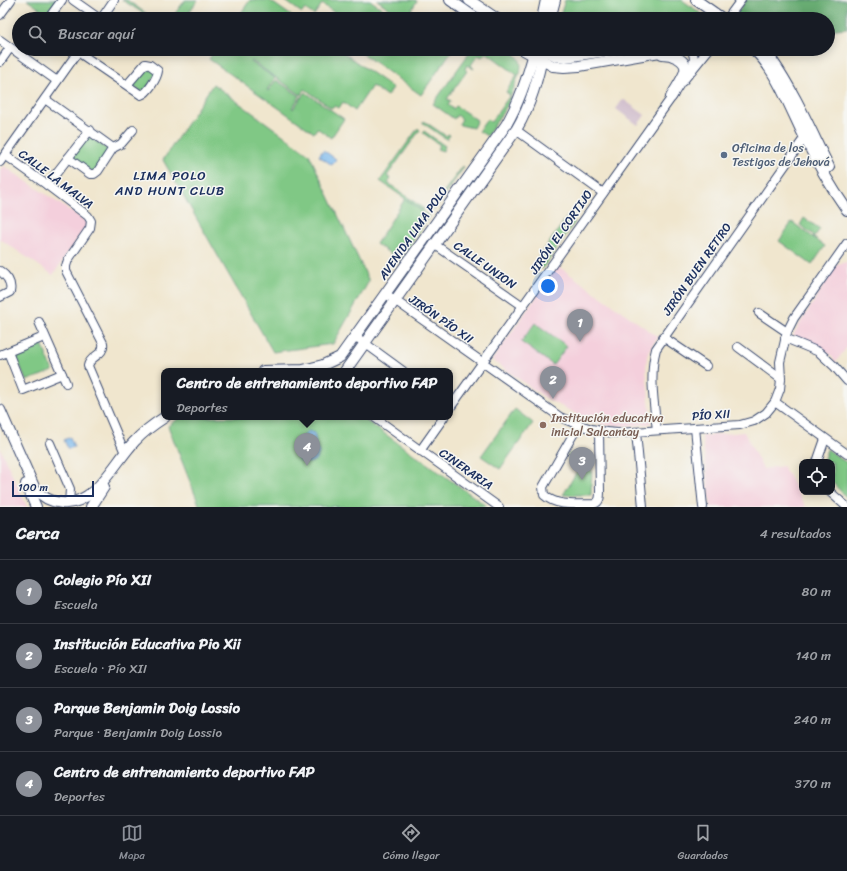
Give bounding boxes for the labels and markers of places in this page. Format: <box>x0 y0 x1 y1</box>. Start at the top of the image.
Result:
place label: Oficina de los Testigos de Jehová <box>732 137 830 173</box>
marker: Oficina de los Testigos de Jehová <box>719 150 729 160</box>
pin: 1 <box>567 309 593 342</box>
pin: 2 <box>540 366 566 399</box>
place label: Institución educativa inicial Salcantay <box>550 407 664 443</box>
marker: Institución educativa inicial Salcantay <box>538 420 548 430</box>
pin: 4 <box>294 433 320 466</box>
pin: 3 <box>569 447 595 480</box>

